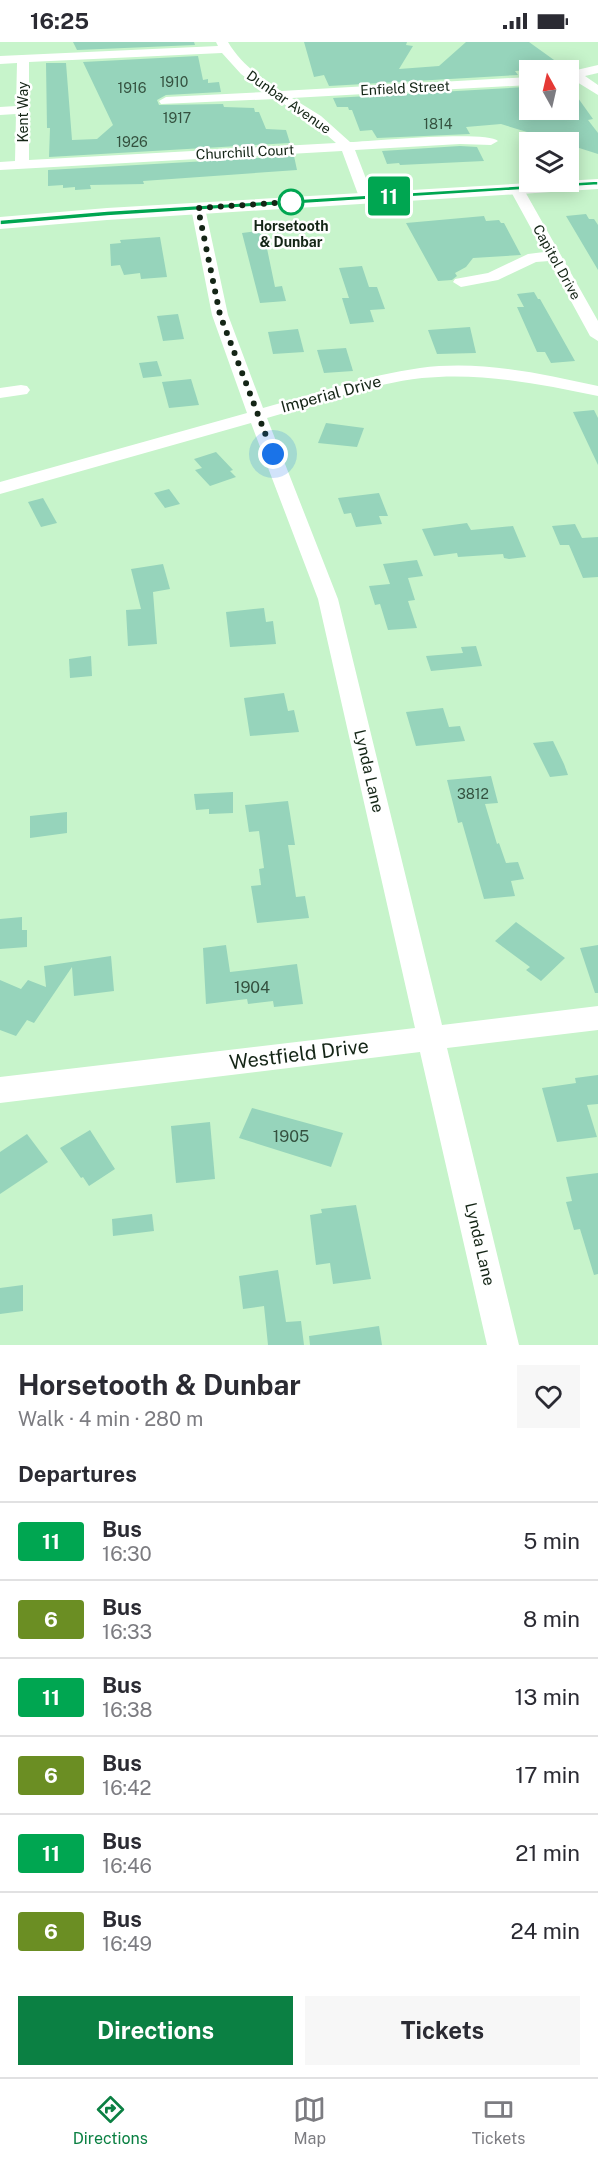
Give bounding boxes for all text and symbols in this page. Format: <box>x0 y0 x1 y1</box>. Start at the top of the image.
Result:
text: 16:25 <box>30 8 89 34</box>
north arrow <box>519 60 579 120</box>
map controls <box>519 60 579 192</box>
street label: Dunbar Avenue <box>244 67 334 137</box>
house number: 1910 <box>160 74 188 90</box>
street label: Enfield Street <box>360 78 450 98</box>
house number: 1916 <box>118 80 147 96</box>
street label: Kent Way <box>15 81 31 143</box>
house number: 1917 <box>163 110 191 126</box>
house number: 1814 <box>423 116 453 132</box>
button: layers <box>519 132 579 192</box>
house number: 1926 <box>116 134 148 150</box>
street label: Churchill Court <box>195 141 295 163</box>
line badge: 11 <box>362 176 416 216</box>
text: 11 <box>380 184 398 209</box>
marker: Horsetooth & Dunbar <box>278 189 304 215</box>
place label: Horsetooth & Dunbar <box>253 218 329 250</box>
street label: Capitol Drive <box>530 222 584 302</box>
street label: Imperial Drive <box>279 371 383 417</box>
your location <box>258 439 288 469</box>
street label: Lynda Lane <box>350 728 388 814</box>
house number: 3812 <box>457 786 489 802</box>
house number: 1904 <box>234 978 270 997</box>
street label: Westfield Drive <box>228 1034 370 1074</box>
house number: 1905 <box>273 1127 309 1146</box>
street label: Lynda Lane <box>461 1201 499 1287</box>
button: heart <box>517 1365 580 1428</box>
text: Horsetooth & Dunbar <box>18 1368 301 1401</box>
text: Walk · 4 min · 280 m <box>18 1407 203 1431</box>
text: Departures <box>18 1461 137 1487</box>
text: Bus <box>102 1516 142 1542</box>
text: 5 min <box>523 1528 580 1554</box>
text: 11 <box>42 1529 60 1554</box>
text: 16:30 <box>102 1542 152 1566</box>
text: Bus <box>102 1594 142 1620</box>
text: 8 min <box>523 1606 580 1632</box>
text: 6 <box>44 1607 58 1632</box>
text: 16:33 <box>102 1620 152 1644</box>
text: Bus <box>102 1672 142 1698</box>
text: 13 min <box>515 1684 580 1710</box>
text: 11 <box>42 1685 60 1710</box>
text: 16:38 <box>102 1698 153 1722</box>
text: Bus <box>102 1750 142 1776</box>
text: 17 min <box>515 1762 580 1788</box>
text: 6 <box>44 1763 58 1788</box>
text: 16:42 <box>102 1776 151 1800</box>
text: Bus <box>102 1828 142 1854</box>
text: 21 min <box>515 1840 580 1866</box>
text: 11 <box>42 1841 60 1866</box>
text: 16:46 <box>102 1854 152 1878</box>
text: Bus <box>102 1906 142 1932</box>
text: 24 min <box>510 1918 580 1944</box>
text: 6 <box>44 1919 58 1944</box>
text: 16:49 <box>102 1932 152 1956</box>
button: Directions <box>18 1996 293 2065</box>
button: Tickets <box>305 1996 580 2065</box>
tab: Directions <box>73 2093 148 2148</box>
tab: Map <box>293 2093 326 2148</box>
tab: Tickets <box>472 2093 525 2148</box>

